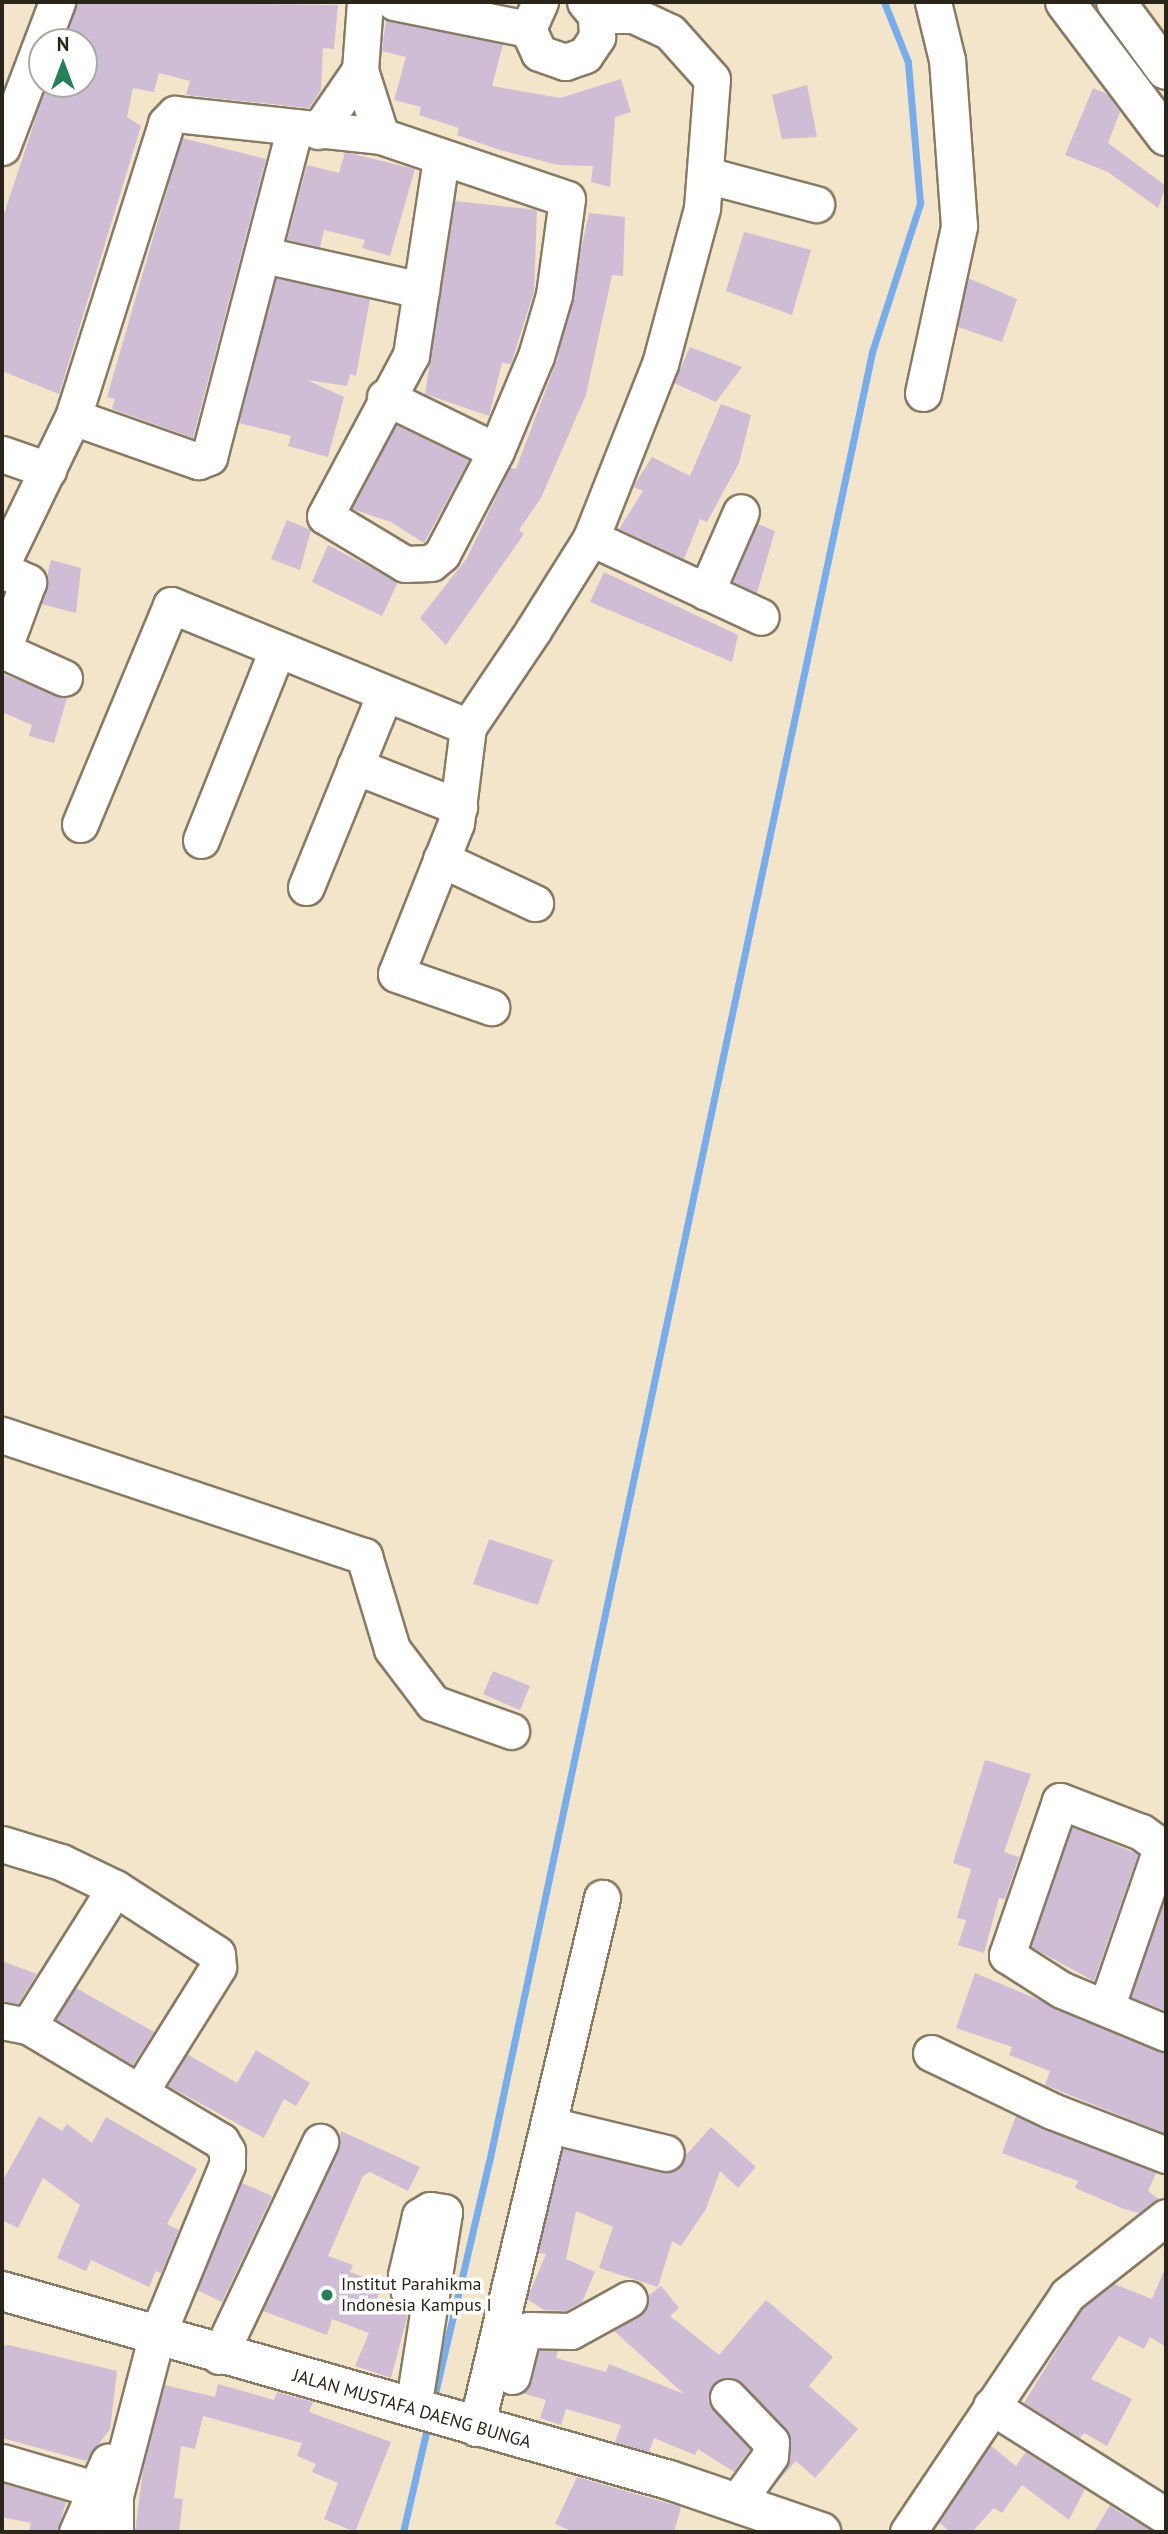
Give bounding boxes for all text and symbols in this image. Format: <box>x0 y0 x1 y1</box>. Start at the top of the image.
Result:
north arrow <box>28 28 98 98</box>
text: N <box>57 32 69 56</box>
place label: Institut Parahikma Indonesia Kampus I <box>341 2274 492 2316</box>
marker: Institut Parahikma Indonesia Kampus I <box>319 2287 335 2303</box>
street label: JALAN MUSTAFA DAENG BUNGA <box>290 2365 534 2453</box>

